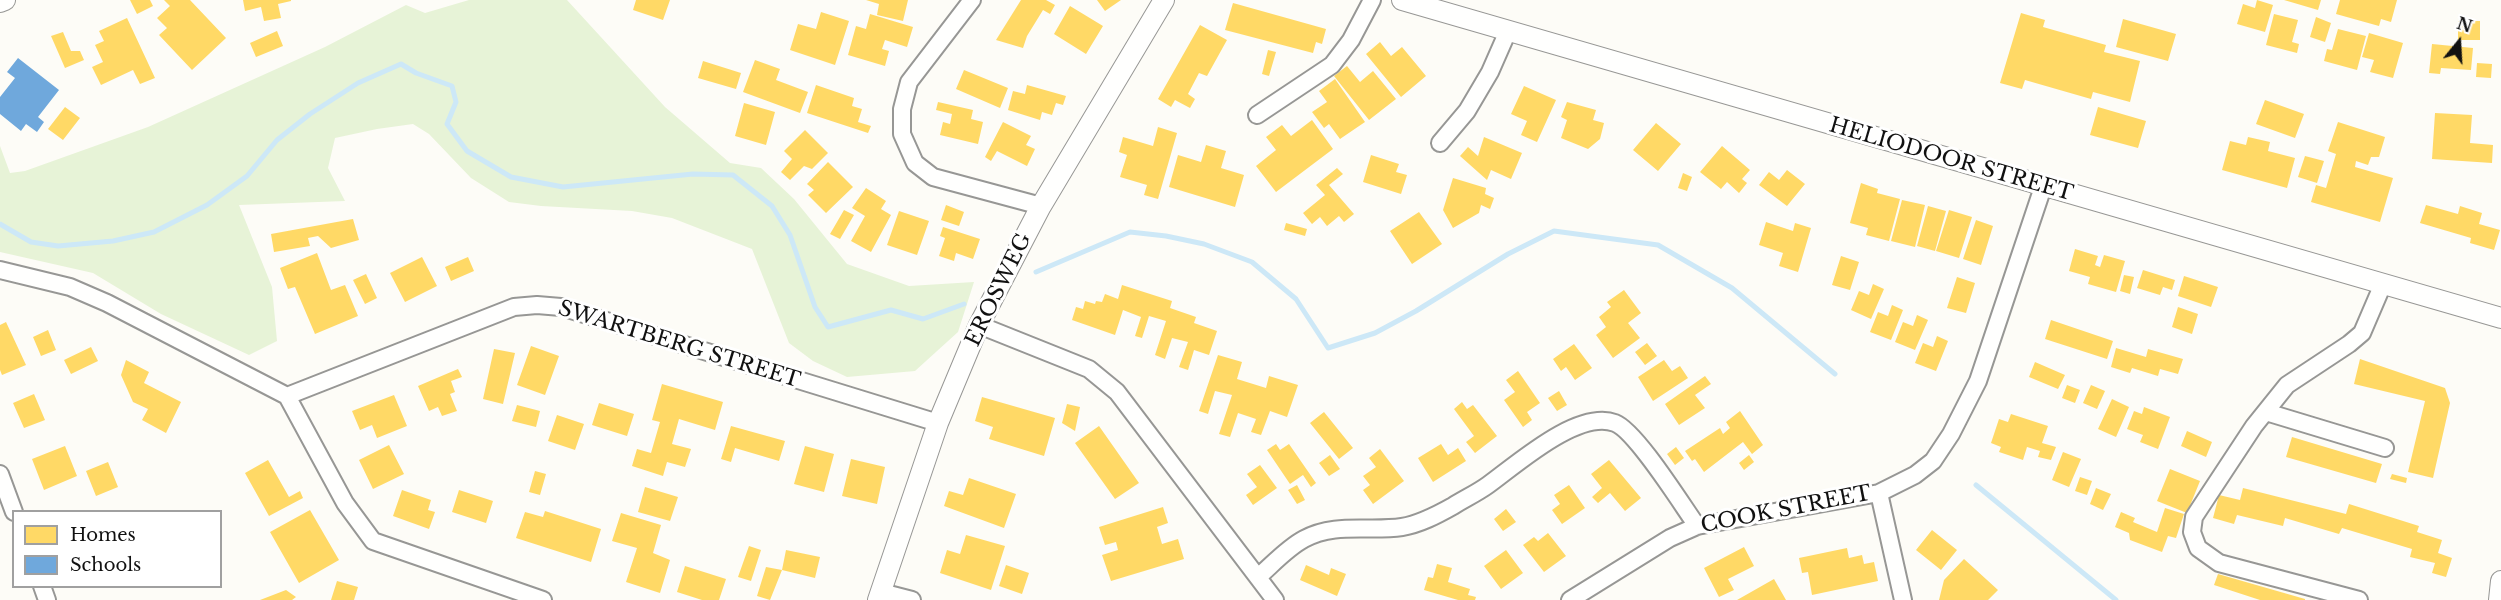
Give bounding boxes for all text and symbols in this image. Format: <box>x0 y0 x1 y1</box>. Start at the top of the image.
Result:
north arrow <box>2429 12 2489 72</box>
text: N <box>2454 13 2475 37</box>
street label: HELIODOOR STREET <box>1826 113 2076 207</box>
street label: EROSWEG <box>961 229 1037 351</box>
street label: SWARTBERG STREET <box>555 296 803 394</box>
street label: COOK STREET <box>1699 481 1873 539</box>
legend <box>12 510 222 588</box>
text: Homes <box>70 524 136 546</box>
text: Schools <box>70 554 141 576</box>

